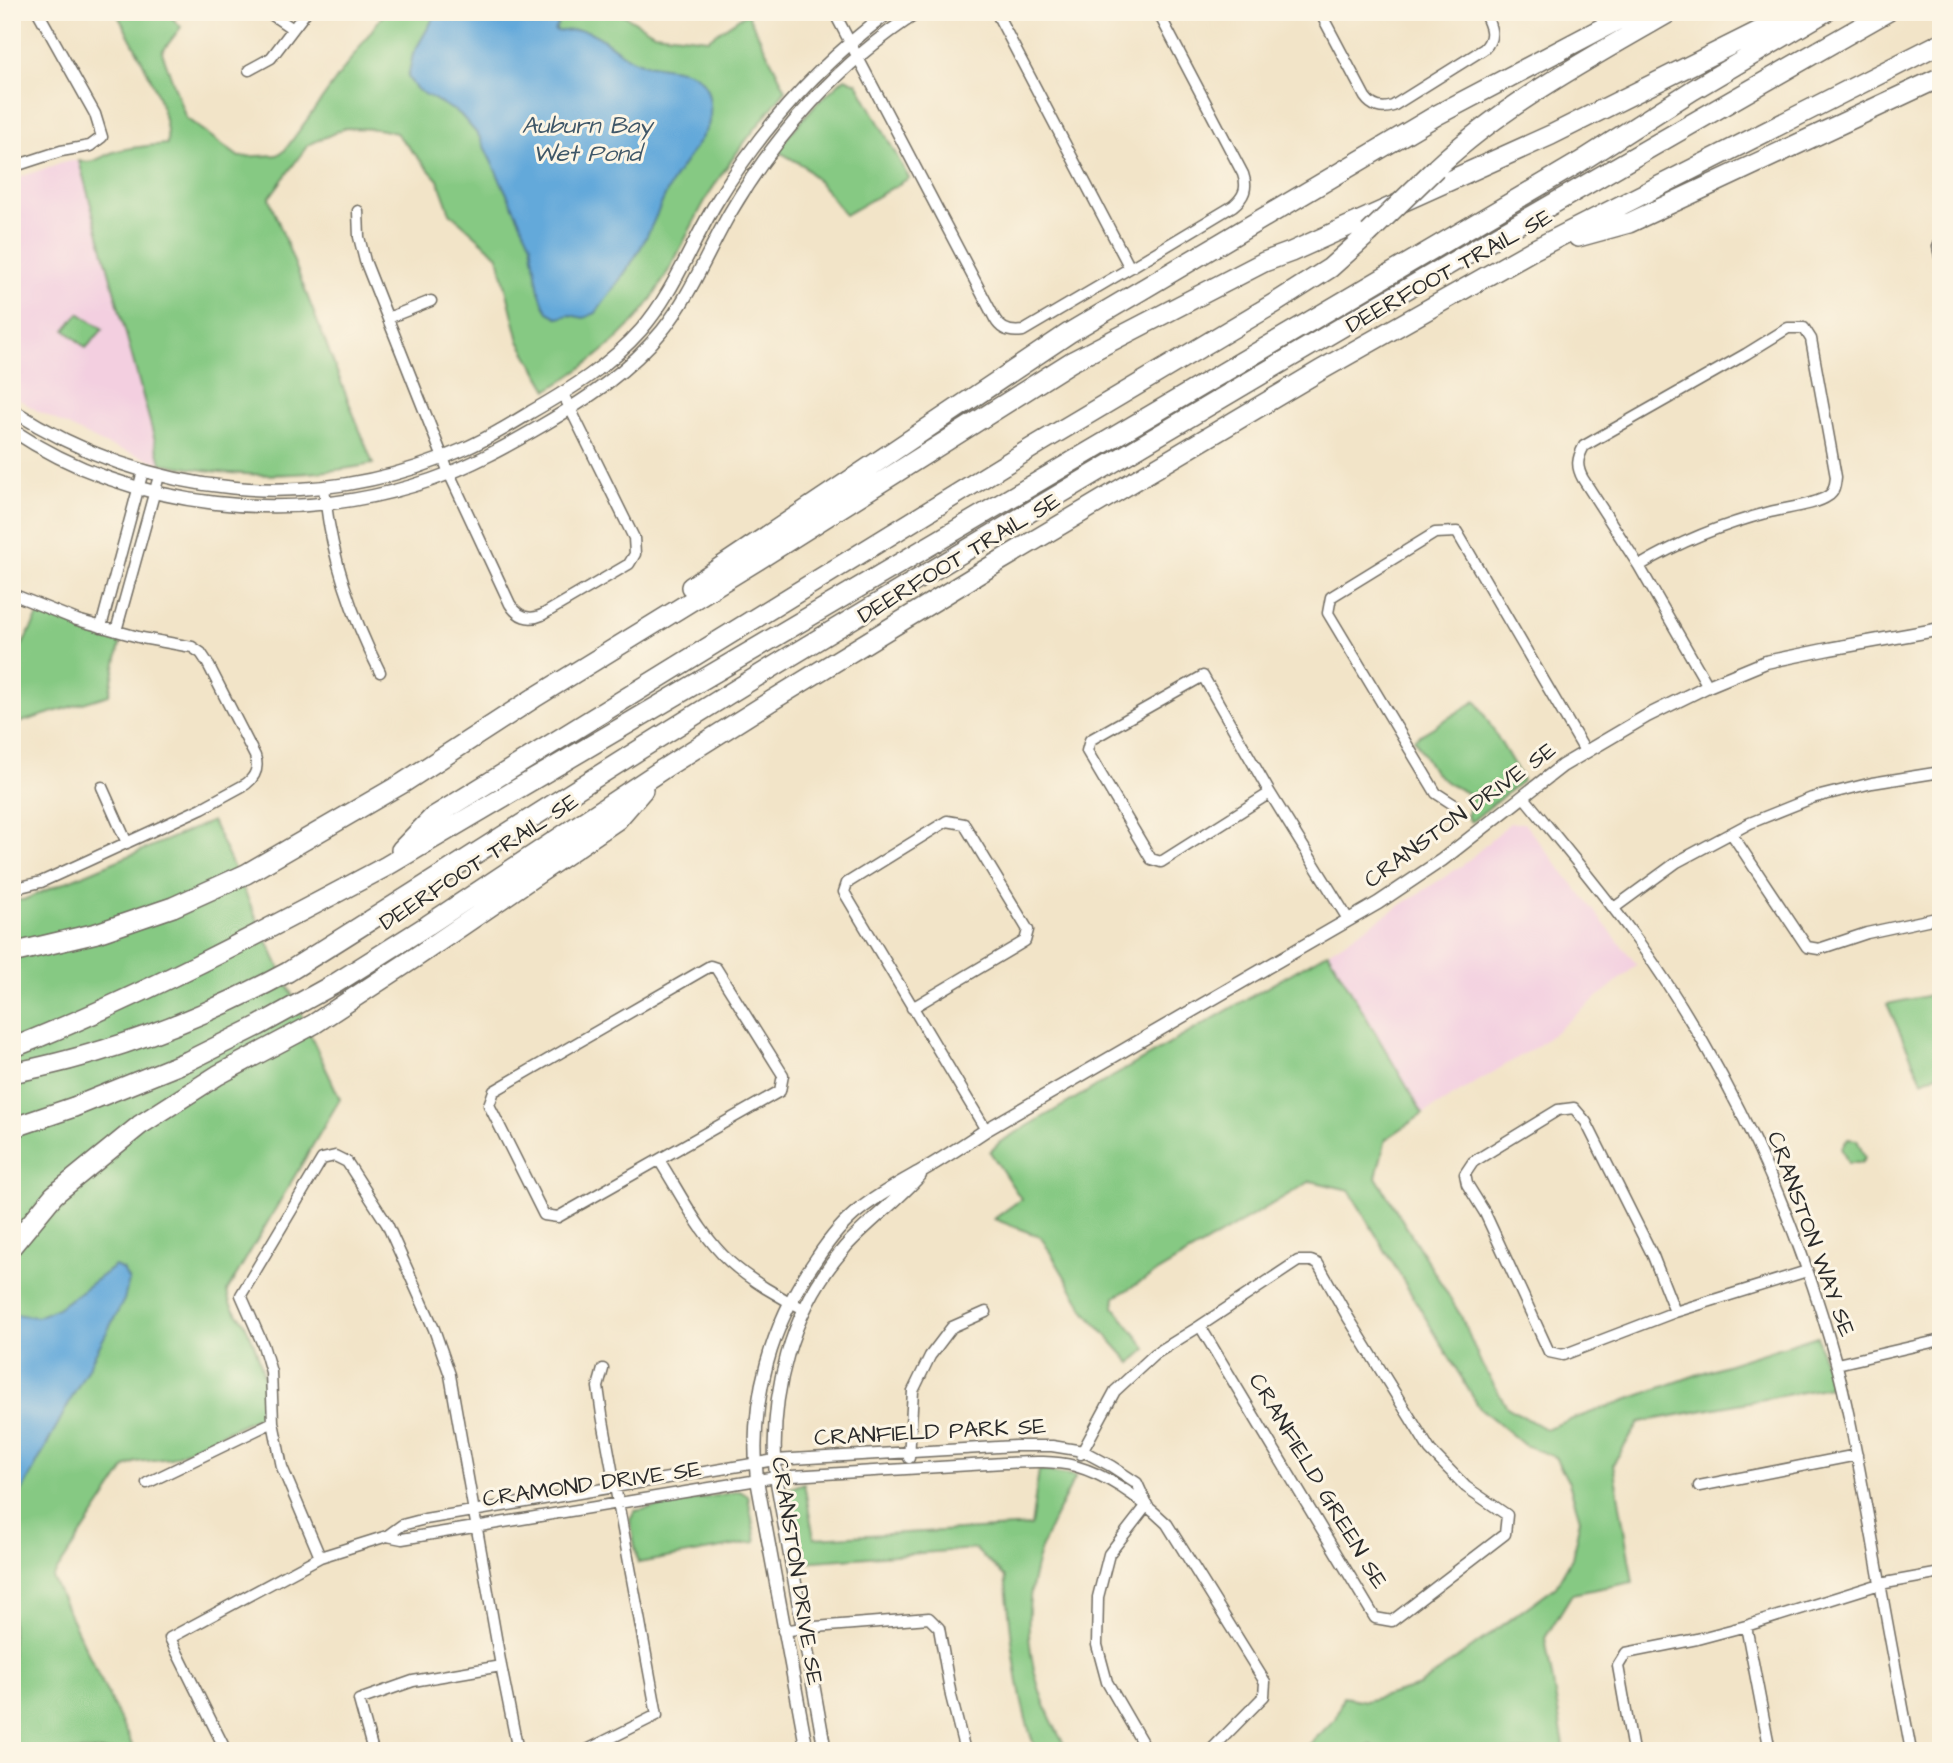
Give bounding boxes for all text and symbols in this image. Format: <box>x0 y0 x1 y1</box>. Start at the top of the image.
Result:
water label: Auburn Bay Wet Pond <box>522 109 655 171</box>
street label: DEERFOOT TRAIL SE <box>1340 201 1558 341</box>
street label: DEERFOOT TRAIL SE <box>852 485 1067 631</box>
street label: CRANSTON DRIVE SE <box>1357 734 1563 896</box>
street label: DEERFOOT TRAIL SE <box>373 785 585 938</box>
street label: CRANSTON WAY SE <box>1759 1127 1863 1341</box>
street label: CRANFIELD GREEN SE <box>1241 1367 1395 1595</box>
street label: CRANFIELD PARK SE <box>813 1410 1047 1454</box>
street label: CRAMOND DRIVE SE <box>480 1453 704 1515</box>
street label: CRANSTON DRIVE SE <box>763 1455 831 1688</box>

